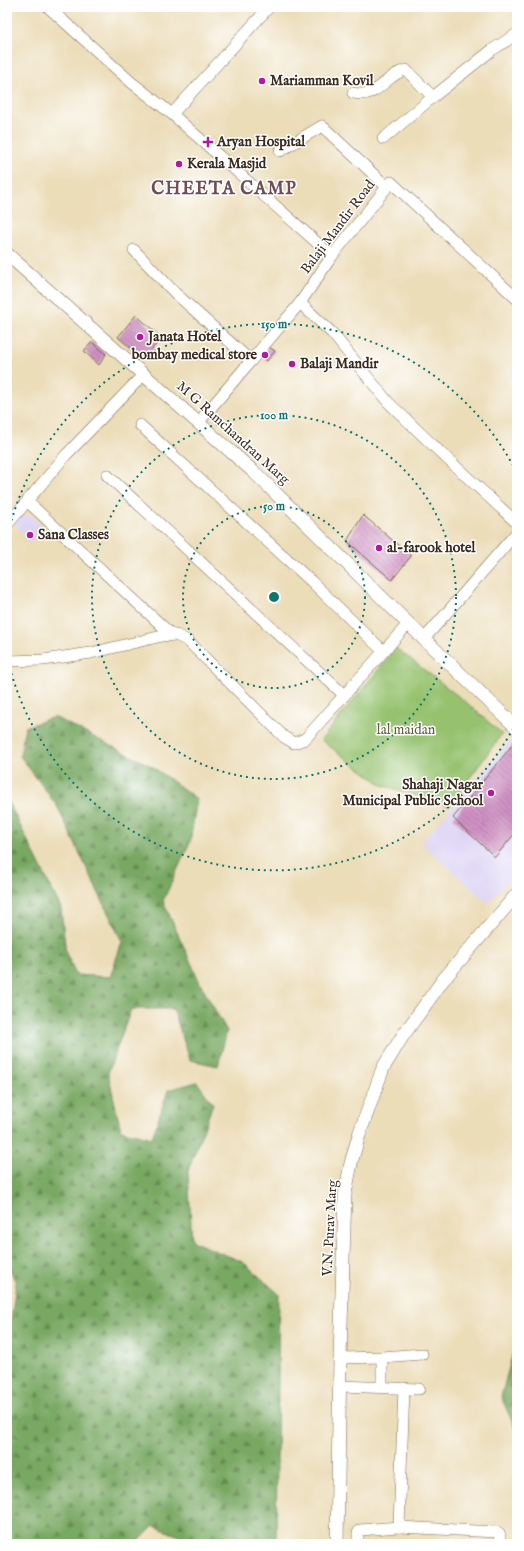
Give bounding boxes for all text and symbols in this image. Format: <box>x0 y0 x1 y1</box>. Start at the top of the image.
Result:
place label: Mariamman Kovil <box>270 72 375 90</box>
marker: Mariamman Kovil <box>257 76 267 86</box>
place label: Aryan Hospital <box>216 133 306 151</box>
marker: Aryan Hospital <box>202 136 214 148</box>
place label: Kerala Masjid <box>187 155 267 173</box>
marker: Kerala Masjid <box>174 159 184 169</box>
street label: Balaji Mandir Road <box>297 176 380 278</box>
district label: CHEETA CAMP <box>151 178 297 201</box>
text: 150 m <box>261 317 288 332</box>
place label: Janata Hotel <box>146 328 222 346</box>
marker: Janata Hotel <box>135 332 145 342</box>
place label: bombay medical store <box>131 346 258 364</box>
marker: bombay medical store <box>260 350 270 360</box>
place label: Balaji Mandir <box>300 355 379 373</box>
marker: Balaji Mandir <box>287 359 297 369</box>
street label: M G Ramchandran Marg <box>173 377 294 489</box>
text: 100 m <box>260 408 289 423</box>
text: 50 m <box>263 499 286 514</box>
place label: Sana Classes <box>38 526 109 544</box>
marker: Sana Classes <box>25 530 35 540</box>
place label: al-farook hotel <box>387 539 476 557</box>
marker: al-farook hotel <box>374 543 384 553</box>
centre of rings <box>267 590 281 604</box>
park label: lal maidan <box>377 721 436 739</box>
place label: Shahaji Nagar Municipal Public School <box>343 776 484 810</box>
marker: Shahaji Nagar Municipal Public School <box>486 788 496 798</box>
street label: V.N. Purav Marg <box>318 1179 342 1278</box>

